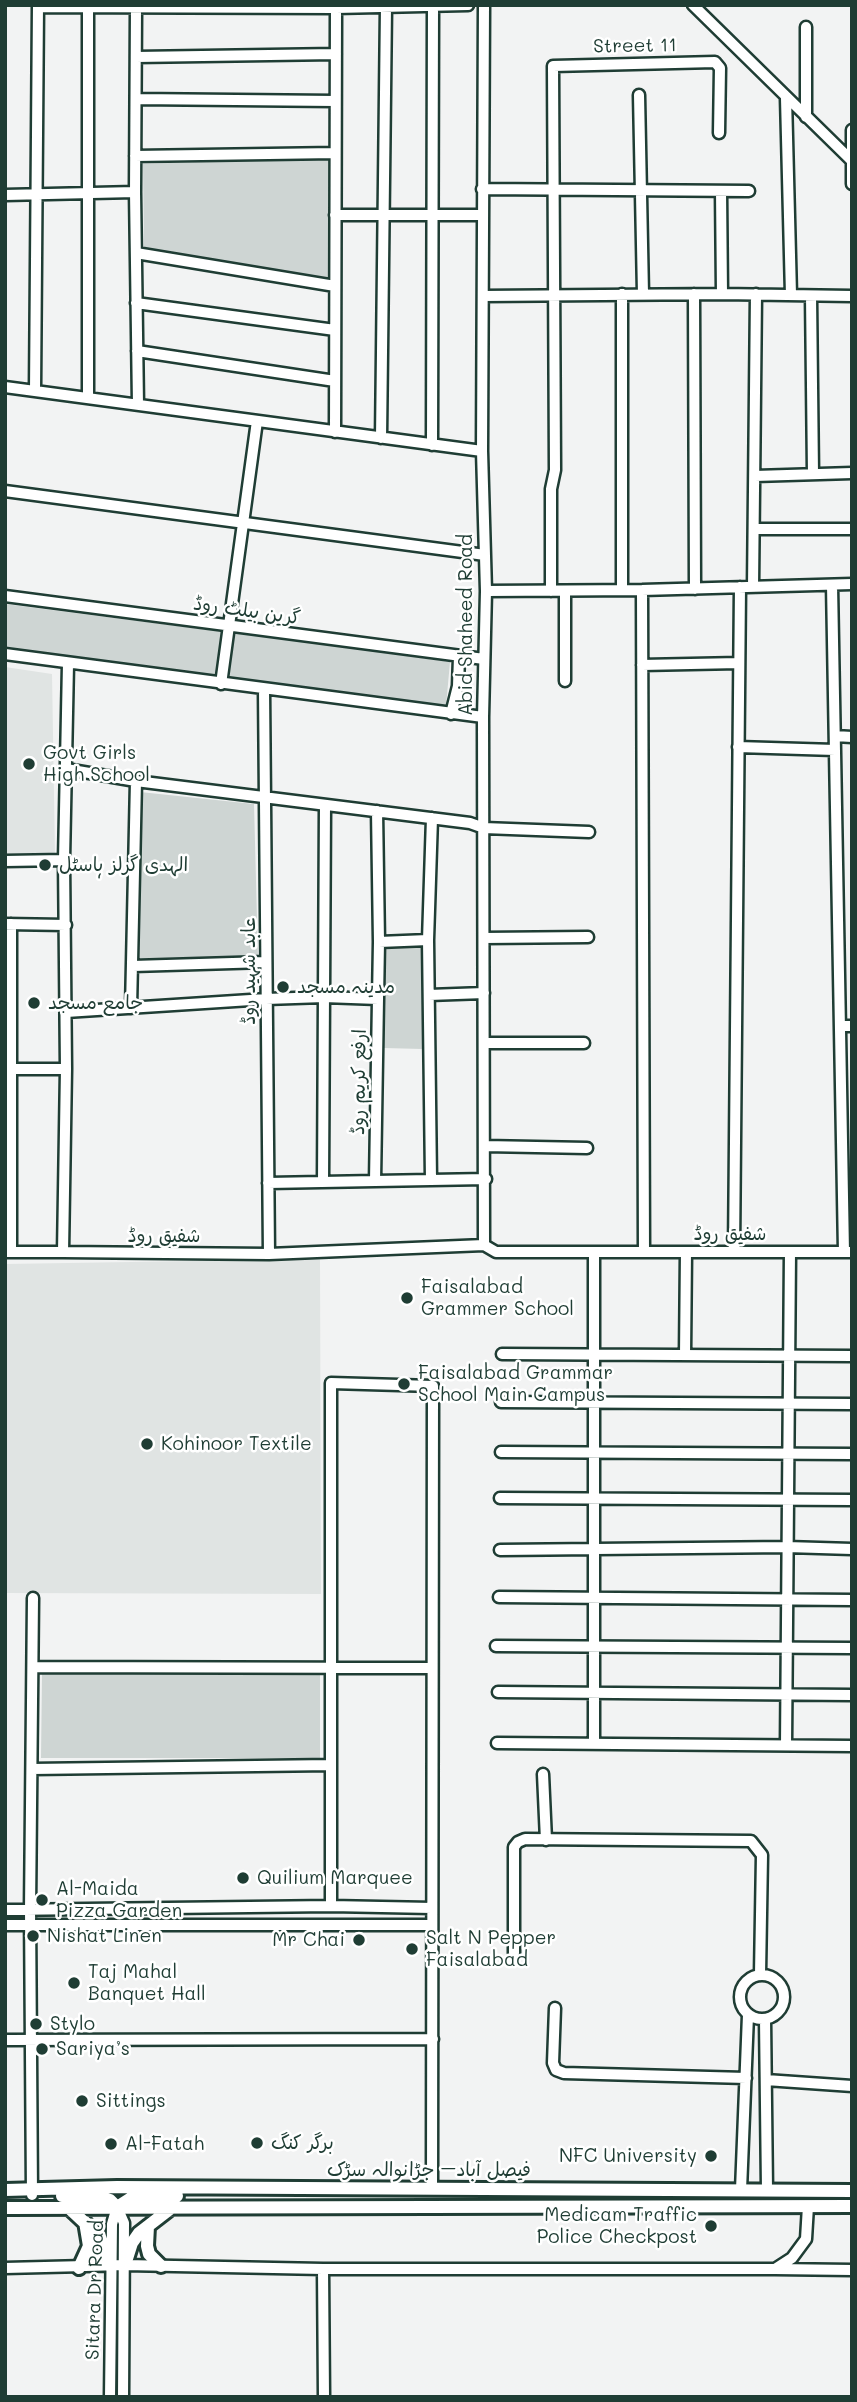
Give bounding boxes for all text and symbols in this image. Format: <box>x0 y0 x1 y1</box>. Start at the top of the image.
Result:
street label: Street 11 <box>593 34 677 58</box>
street label: Abid Shaheed Road <box>455 534 477 716</box>
street label: گرین بیلٹ روڈ <box>192 592 302 630</box>
place label: Govt Girls High School <box>43 742 150 786</box>
marker: Govt Girls High School <box>21 756 37 772</box>
place label: الہدی گرلز ہاسٹل <box>59 854 188 876</box>
marker: الہدی گرلز ہاسٹل <box>37 857 53 873</box>
street label: عابد شہید روڈ <box>238 917 260 1025</box>
place label: مدینہ مسجد <box>297 976 395 998</box>
marker: مدینہ مسجد <box>275 979 291 995</box>
place label: جامع مسجد <box>48 992 143 1014</box>
marker: جامع مسجد <box>26 995 42 1011</box>
street label: ارفع کریم روڈ <box>347 1029 371 1135</box>
street label: شفیق روڈ <box>693 1223 767 1245</box>
street label: شفیق روڈ <box>127 1225 201 1247</box>
place label: Faisalabad Grammer School <box>421 1276 574 1320</box>
marker: Faisalabad Grammer School <box>399 1290 415 1306</box>
place label: Faisalabad Grammar School Main Campus <box>418 1362 613 1406</box>
marker: Faisalabad Grammar School Main Campus <box>396 1376 412 1392</box>
place label: Kohinoor Textile <box>161 1433 312 1455</box>
marker: Kohinoor Textile <box>139 1436 155 1452</box>
place label: Quilium Marquee <box>257 1867 413 1889</box>
marker: Quilium Marquee <box>235 1870 251 1886</box>
place label: Al-Maida Pizza Garden <box>56 1878 182 1922</box>
marker: Al-Maida Pizza Garden <box>34 1892 50 1908</box>
place label: Nishat Linen <box>47 1925 162 1947</box>
place label: Salt N Pepper Faisalabad <box>426 1927 556 1971</box>
marker: Nishat Linen <box>25 1928 41 1944</box>
place label: Mr Chai <box>272 1929 345 1951</box>
marker: Mr Chai <box>351 1932 367 1948</box>
marker: Salt N Pepper Faisalabad <box>404 1941 420 1957</box>
place label: Taj Mahal Banquet Hall <box>88 1961 206 2005</box>
marker: Taj Mahal Banquet Hall <box>66 1975 82 1991</box>
place label: Stylo <box>50 2013 95 2035</box>
marker: Stylo <box>28 2016 44 2032</box>
place label: Sariya’s <box>56 2038 130 2060</box>
marker: Sariya’s <box>34 2041 50 2057</box>
place label: Sittings <box>96 2090 166 2112</box>
marker: Sittings <box>74 2093 90 2109</box>
place label: برگر کنگ <box>271 2132 334 2154</box>
place label: Al-Fatah <box>125 2133 204 2155</box>
marker: برگر کنگ <box>249 2135 265 2151</box>
marker: Al-Fatah <box>103 2136 119 2152</box>
place label: NFC University <box>559 2145 697 2167</box>
marker: NFC University <box>703 2148 719 2164</box>
street label: فیصل آباد– جڑانوالہ سڑک <box>327 2159 531 2181</box>
place label: Medicam Traffic Police Checkpost <box>537 2204 697 2248</box>
marker: Medicam Traffic Police Checkpost <box>703 2218 719 2234</box>
street label: Sitara Dr Road <box>81 2220 109 2360</box>

